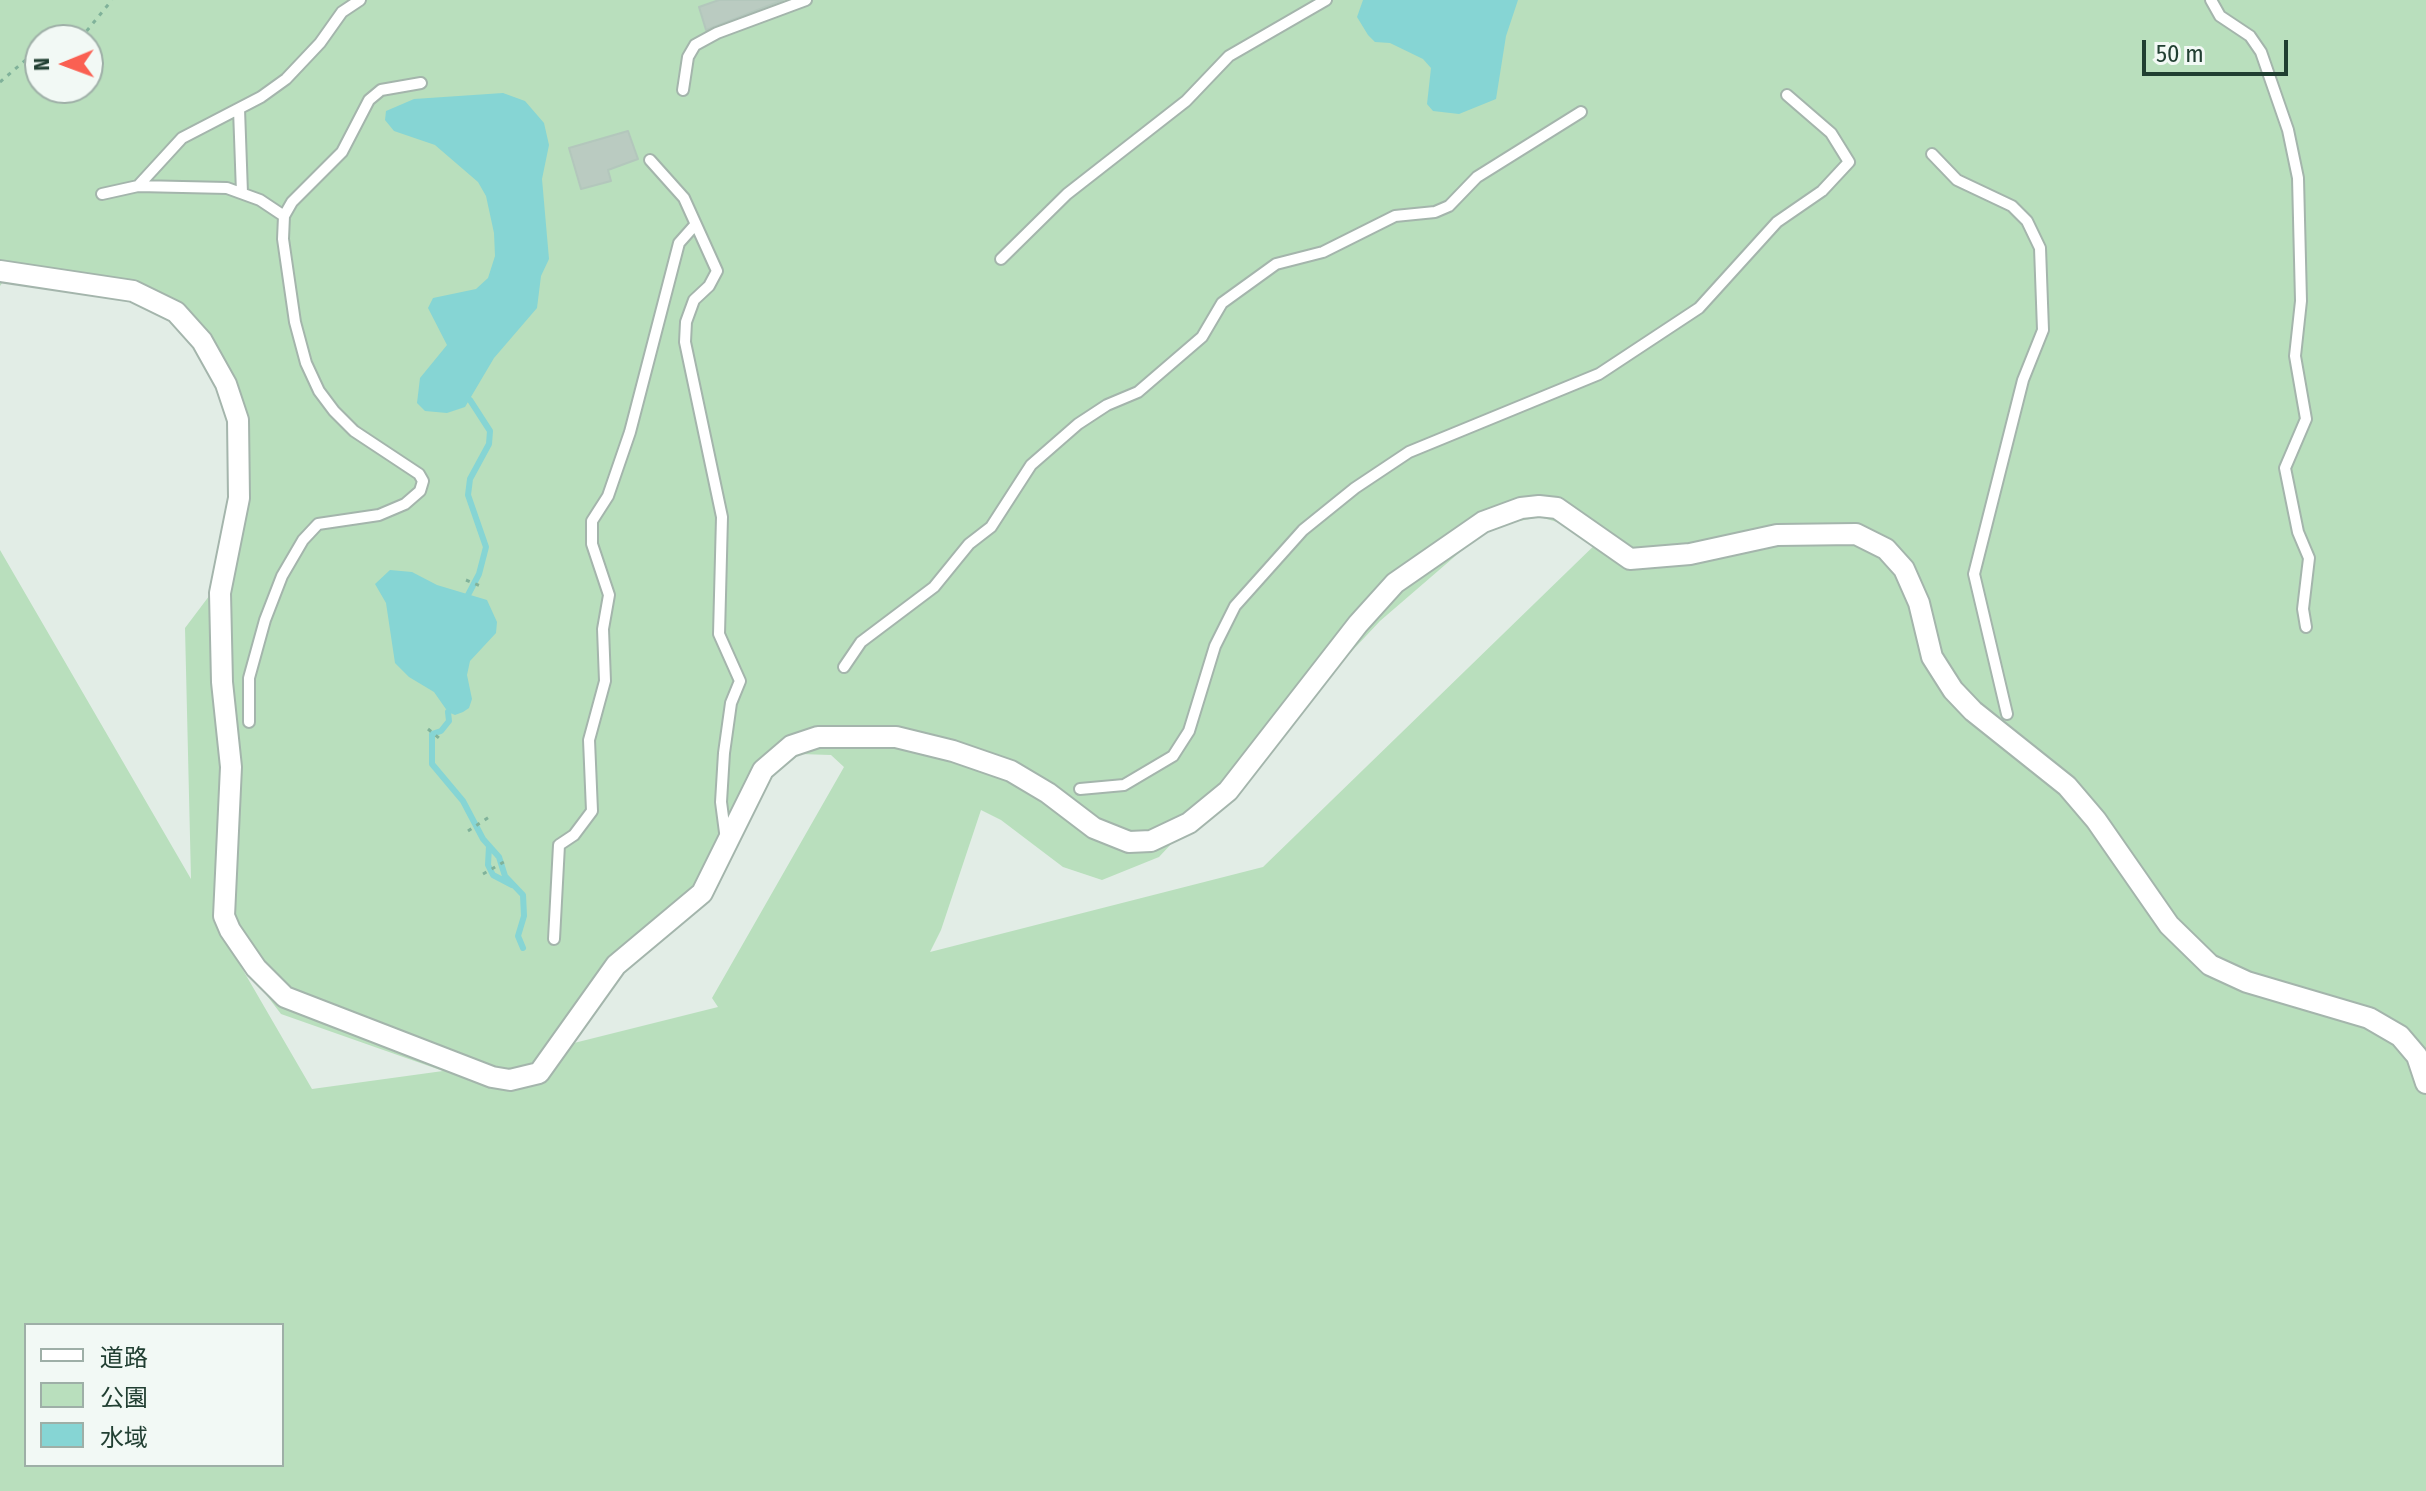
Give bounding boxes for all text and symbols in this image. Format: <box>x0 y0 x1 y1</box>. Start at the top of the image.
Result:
north arrow <box>24 24 104 104</box>
scale bar <box>2146 24 2292 74</box>
text: 50 m <box>2156 40 2204 68</box>
text: N <box>28 58 55 71</box>
legend <box>24 1323 284 1467</box>
text: 道路 <box>100 1344 148 1372</box>
text: 公園 <box>100 1384 148 1412</box>
text: 水域 <box>100 1424 148 1452</box>

